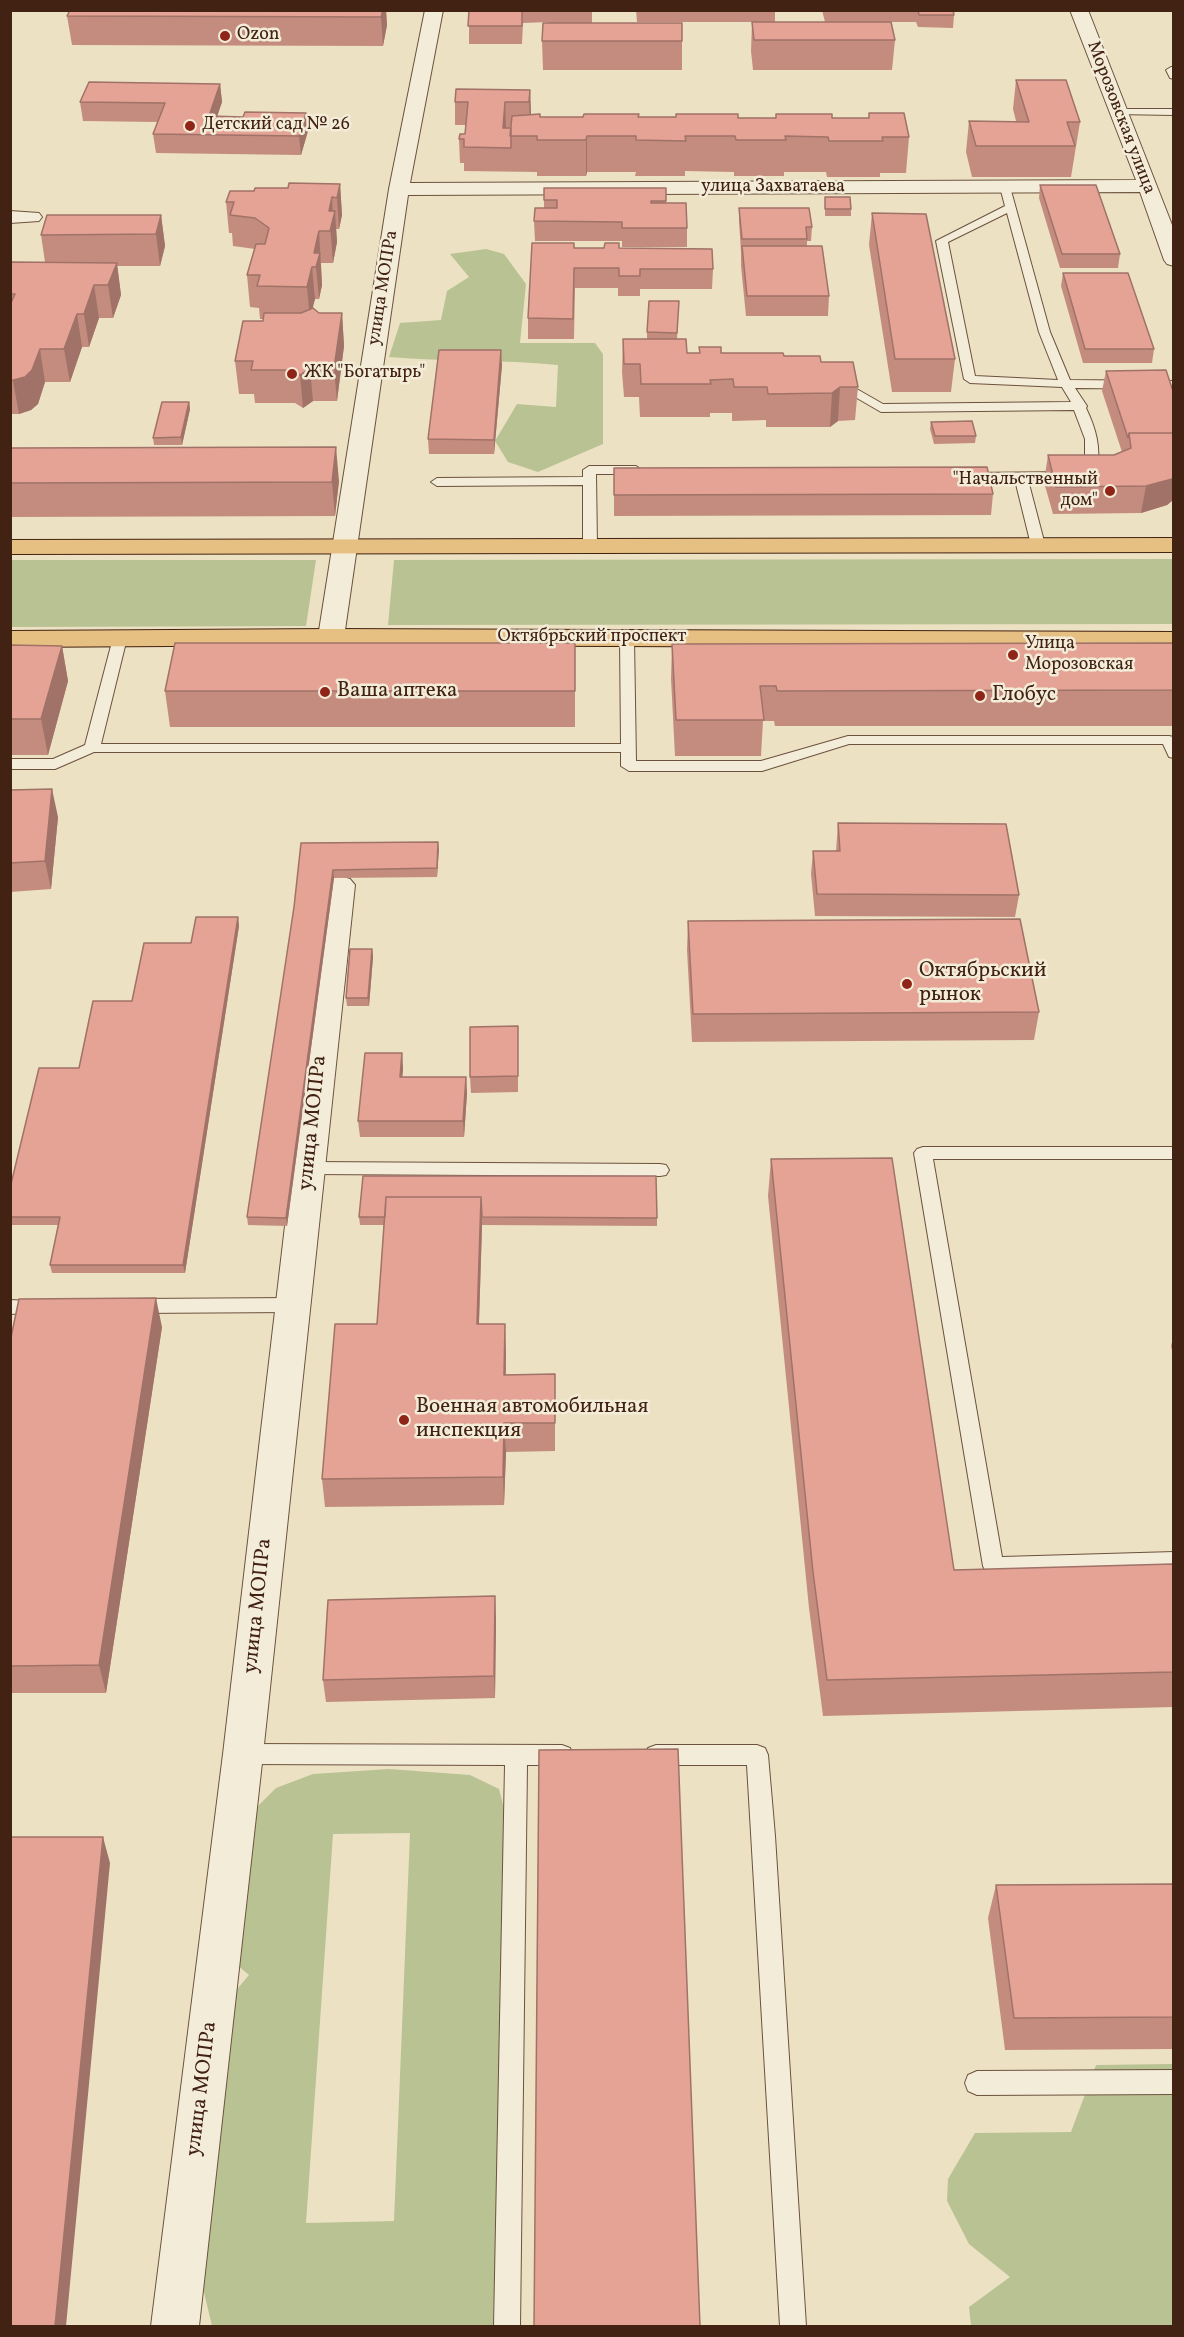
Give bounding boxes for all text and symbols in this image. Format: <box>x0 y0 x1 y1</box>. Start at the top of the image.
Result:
place label: Ozon <box>237 25 279 47</box>
marker: Ozon <box>218 29 232 43</box>
street label: Морозовская улица <box>1081 38 1159 198</box>
place label: Детский сад № 26 <box>202 115 350 137</box>
marker: Детский сад № 26 <box>183 119 197 133</box>
street label: улица Захватаева <box>701 177 845 199</box>
street label: улица МОПРа <box>364 229 404 347</box>
place label: ЖК "Богатырь" <box>304 363 425 385</box>
marker: ЖК "Богатырь" <box>285 367 299 381</box>
place label: "Начальственный дом" <box>952 470 1098 512</box>
marker: "Начальственный дом" <box>1103 484 1117 498</box>
street label: Октябрьский проспект <box>498 627 686 649</box>
place label: Улица Морозовская <box>1025 634 1133 676</box>
marker: Улица Морозовская <box>1006 648 1020 662</box>
place label: Ваша аптека <box>337 679 457 705</box>
place label: Глобус <box>992 683 1056 709</box>
marker: Ваша аптека <box>318 685 332 699</box>
marker: Глобус <box>973 689 987 703</box>
place label: Октябрьский рынок <box>919 959 1046 1009</box>
marker: Октябрьский рынок <box>900 977 914 991</box>
street label: улица МОПРа <box>294 1054 334 1192</box>
place label: Военная автомобильная инспекция <box>416 1395 648 1445</box>
marker: Военная автомобильная инспекция <box>397 1413 411 1427</box>
street label: улица МОПРа <box>239 1537 279 1675</box>
street label: улица МОПРа <box>182 2020 224 2158</box>

